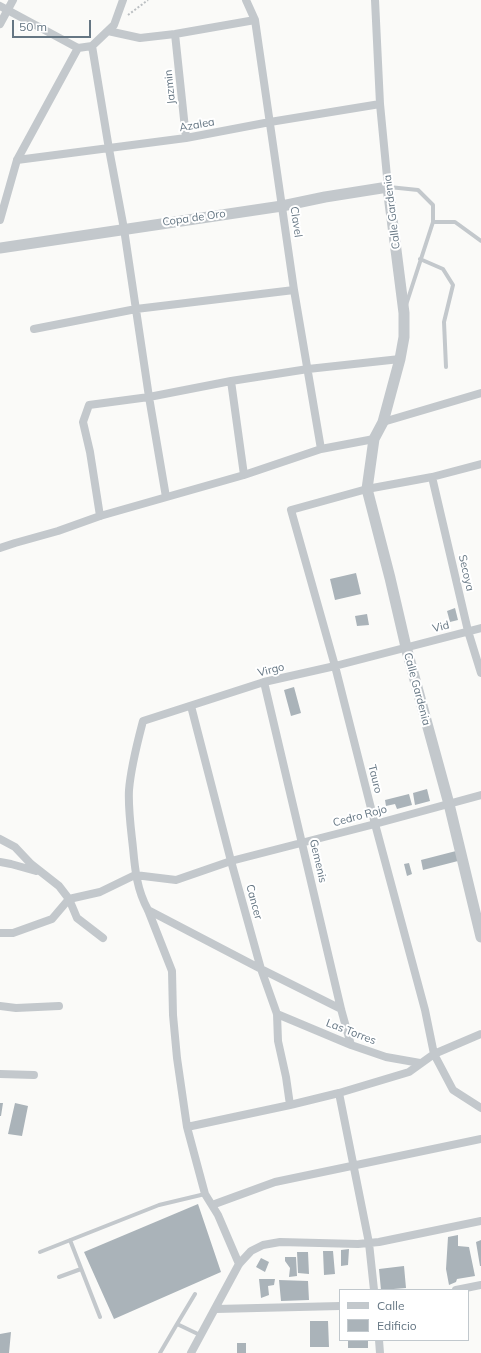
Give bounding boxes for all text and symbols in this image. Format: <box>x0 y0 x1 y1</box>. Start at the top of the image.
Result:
scale bar <box>14 12 93 38</box>
text: 50 m <box>19 19 47 34</box>
street label: Jazmin <box>162 69 178 105</box>
street label: Azalea <box>178 115 216 135</box>
street label: Calle Gardenia <box>381 174 403 250</box>
street label: Clavel <box>287 206 305 238</box>
street label: Copa de Oro <box>162 207 226 229</box>
street label: Secoya <box>455 554 477 592</box>
street label: Vid <box>431 619 451 635</box>
street label: Calle Gardenia <box>401 651 433 727</box>
street label: Virgo <box>256 660 286 680</box>
street label: Tauro <box>365 763 385 795</box>
street label: Cedro Rojo <box>332 802 388 830</box>
street label: Gemenis <box>307 838 329 884</box>
street label: Cancer <box>243 883 265 921</box>
street label: Las Torres <box>324 1016 378 1048</box>
legend <box>339 1289 469 1341</box>
text: Calle <box>377 1298 404 1313</box>
text: Edificio <box>377 1318 417 1333</box>

